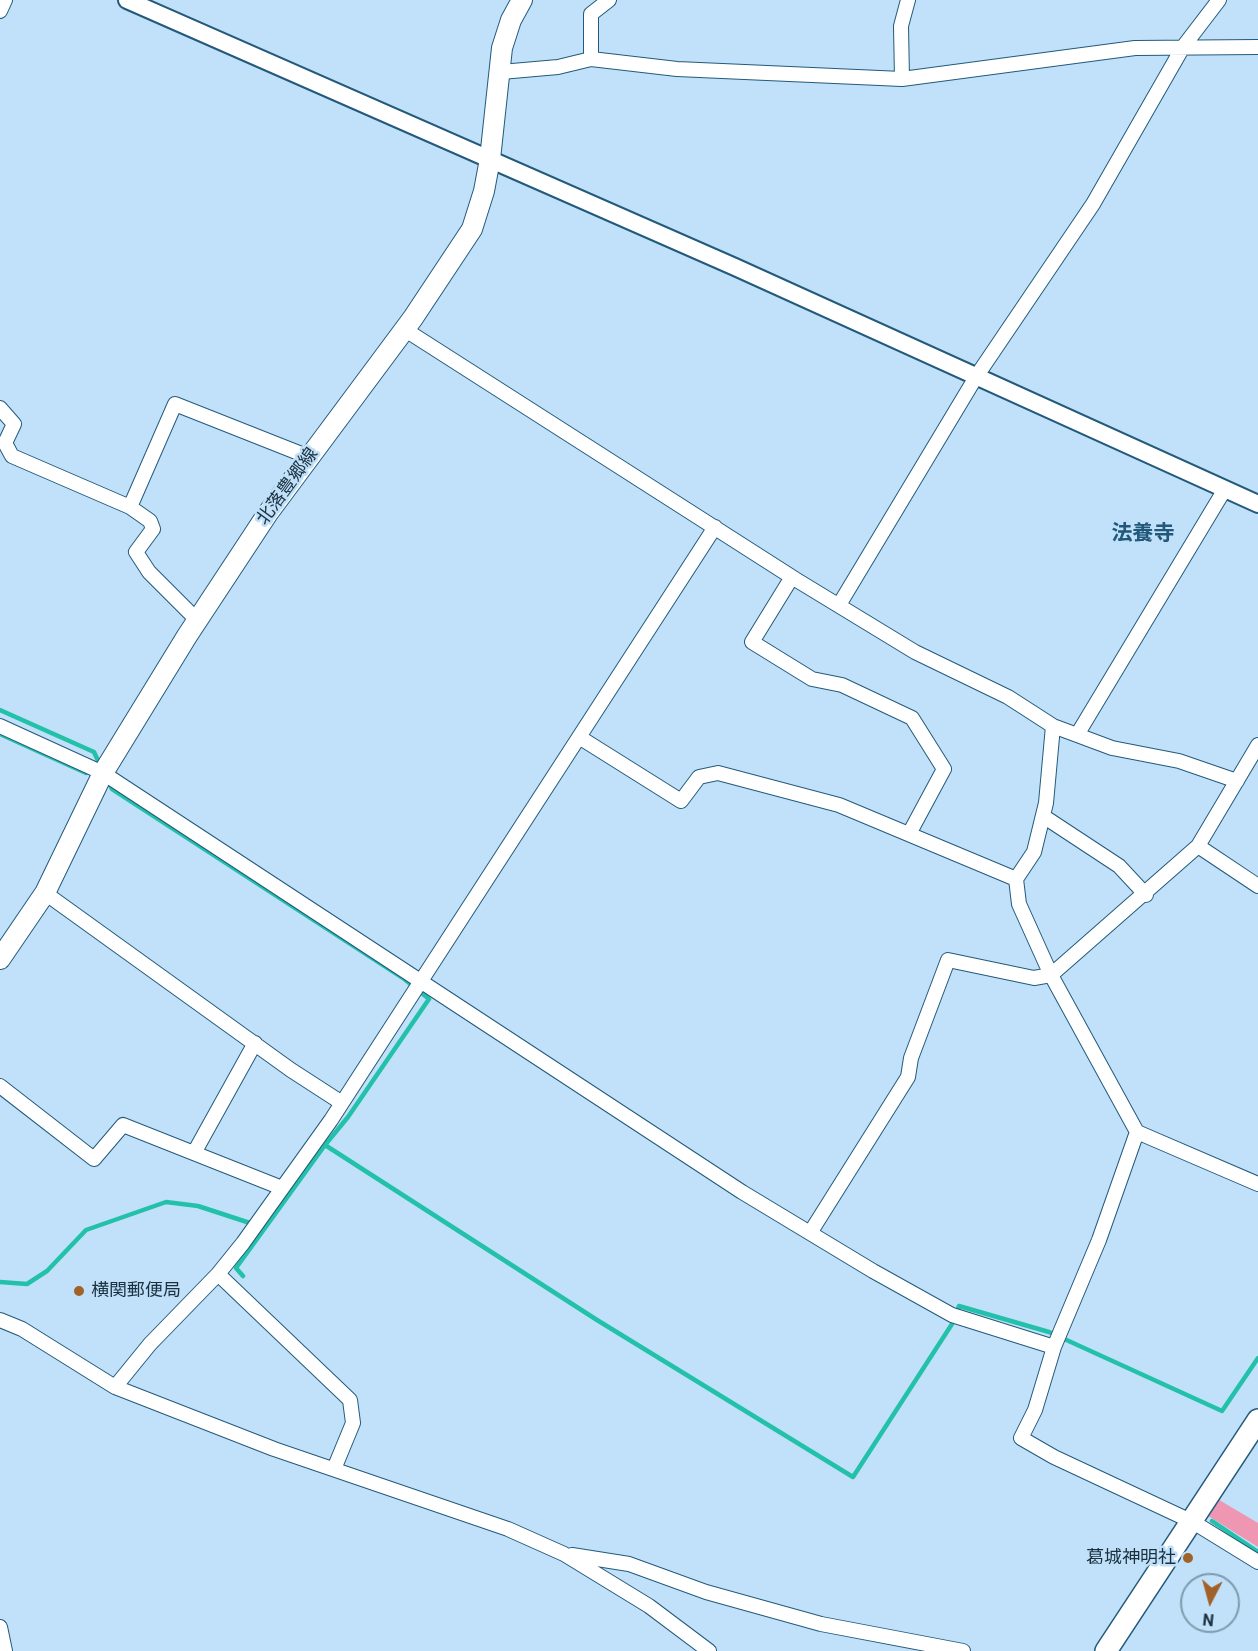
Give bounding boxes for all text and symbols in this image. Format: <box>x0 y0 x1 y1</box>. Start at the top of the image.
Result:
street label: 北落豊郷線 <box>253 444 323 530</box>
district label: 法養寺 <box>1112 522 1174 548</box>
place label: 横関郵便局 <box>91 1280 181 1302</box>
marker: 横関郵便局 <box>72 1284 86 1298</box>
place label: 葛城神明社 <box>1086 1547 1176 1569</box>
marker: 葛城神明社 <box>1181 1551 1195 1565</box>
north arrow <box>1180 1573 1240 1633</box>
text: N <box>1202 1609 1215 1629</box>

